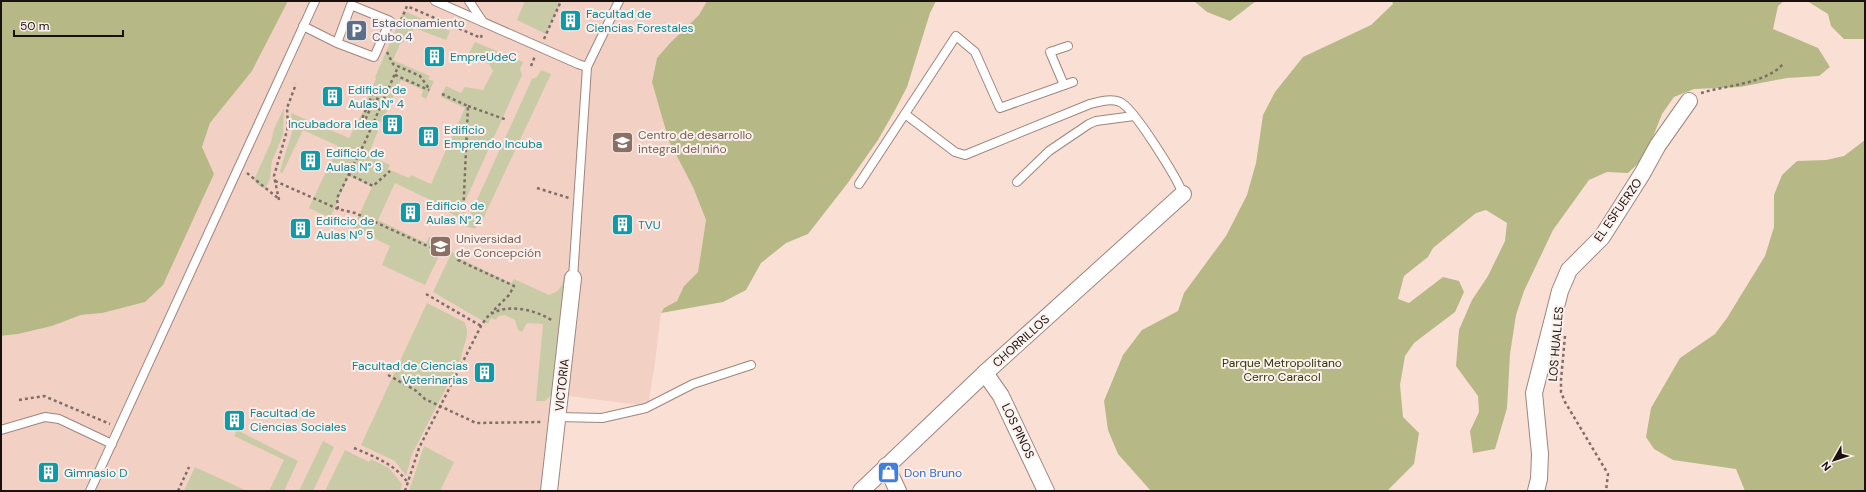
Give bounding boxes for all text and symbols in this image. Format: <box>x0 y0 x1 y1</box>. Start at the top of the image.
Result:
place label: Facultad de Ciencias Forestales <box>586 6 694 36</box>
building icon: Facultad de Ciencias Forestales <box>558 8 584 34</box>
scale bar <box>14 12 123 38</box>
place label: Estacionamiento Cubo 4 <box>372 15 465 45</box>
parking icon: Estacionamiento Cubo 4 <box>344 17 370 43</box>
text: 50 m <box>20 18 49 34</box>
building icon: EmpreUdeC <box>422 44 448 70</box>
place label: EmpreUdeC <box>450 49 517 65</box>
place label: Edificio de Aulas N° 4 <box>348 82 407 112</box>
building icon: Edificio de Aulas N° 4 <box>319 84 345 110</box>
building icon: Incubadora Idea <box>380 111 406 137</box>
place label: Incubadora Idea <box>288 116 378 132</box>
place label: Edificio Emprendo Incuba <box>444 122 542 152</box>
building icon: Edificio Emprendo Incuba <box>415 124 441 150</box>
place label: Centro de desarrollo integral del niño <box>638 127 752 157</box>
school or university icon: Centro de desarrollo integral del niño <box>610 129 636 155</box>
place label: Edificio de Aulas N° 3 <box>326 145 385 175</box>
building icon: Edificio de Aulas N° 3 <box>297 147 323 173</box>
street label: EL ESFUERZO <box>1590 175 1646 245</box>
place label: Edificio de Aulas N° 2 <box>426 198 485 228</box>
building icon: Edificio de Aulas N° 2 <box>398 200 424 226</box>
building icon: TVU <box>609 212 635 238</box>
place label: Edificio de Aulas Nº 5 <box>316 213 375 243</box>
building icon: Edificio de Aulas Nº 5 <box>288 215 314 241</box>
place label: TVU <box>638 217 661 233</box>
place label: Universidad de Concepción <box>456 231 541 261</box>
school or university icon: Universidad de Concepción <box>428 233 454 259</box>
street label: LOS HUALLES <box>1545 306 1567 382</box>
street label: CHORRILLOS <box>989 311 1053 371</box>
park label: Parque Metropolitano Cerro Caracol <box>1222 355 1342 385</box>
place label: Facultad de Ciencias Veterinarias <box>352 358 468 388</box>
street label: VICTORIA <box>551 358 573 412</box>
building icon: Facultad de Ciencias Veterinarias <box>471 360 497 386</box>
street label: LOS PINOS <box>998 401 1038 461</box>
place label: Facultad de Ciencias Sociales <box>250 405 347 435</box>
building icon: Facultad de Ciencias Sociales <box>221 407 247 433</box>
north arrow <box>1814 440 1854 480</box>
text: N <box>1818 459 1834 474</box>
building icon: Gimnasio D <box>35 460 61 486</box>
shop icon: Don Bruno <box>875 460 901 486</box>
place label: Gimnasio D <box>64 465 128 481</box>
place label: Don Bruno <box>904 465 962 481</box>

